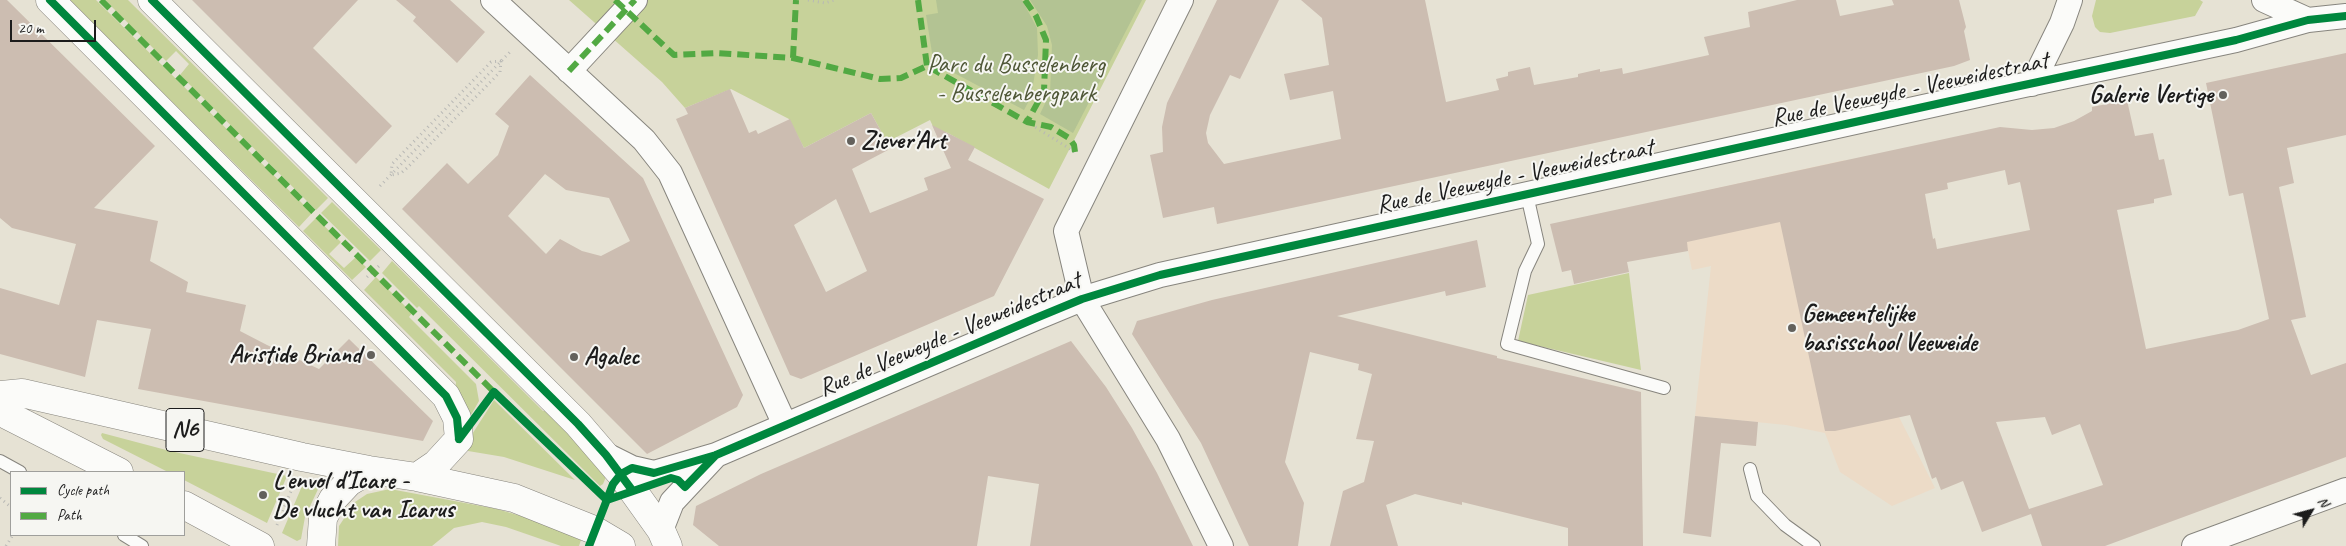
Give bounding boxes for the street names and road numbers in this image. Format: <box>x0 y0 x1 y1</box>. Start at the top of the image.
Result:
street label: Rue de Veeweyde - Veeweidestraat <box>1769 46 2051 134</box>
street label: Rue de Veeweyde - Veeweidestraat <box>1374 133 1656 221</box>
street label: Rue de Veeweyde - Veeweidestraat <box>814 266 1086 404</box>
road number: N6 <box>166 408 204 452</box>

